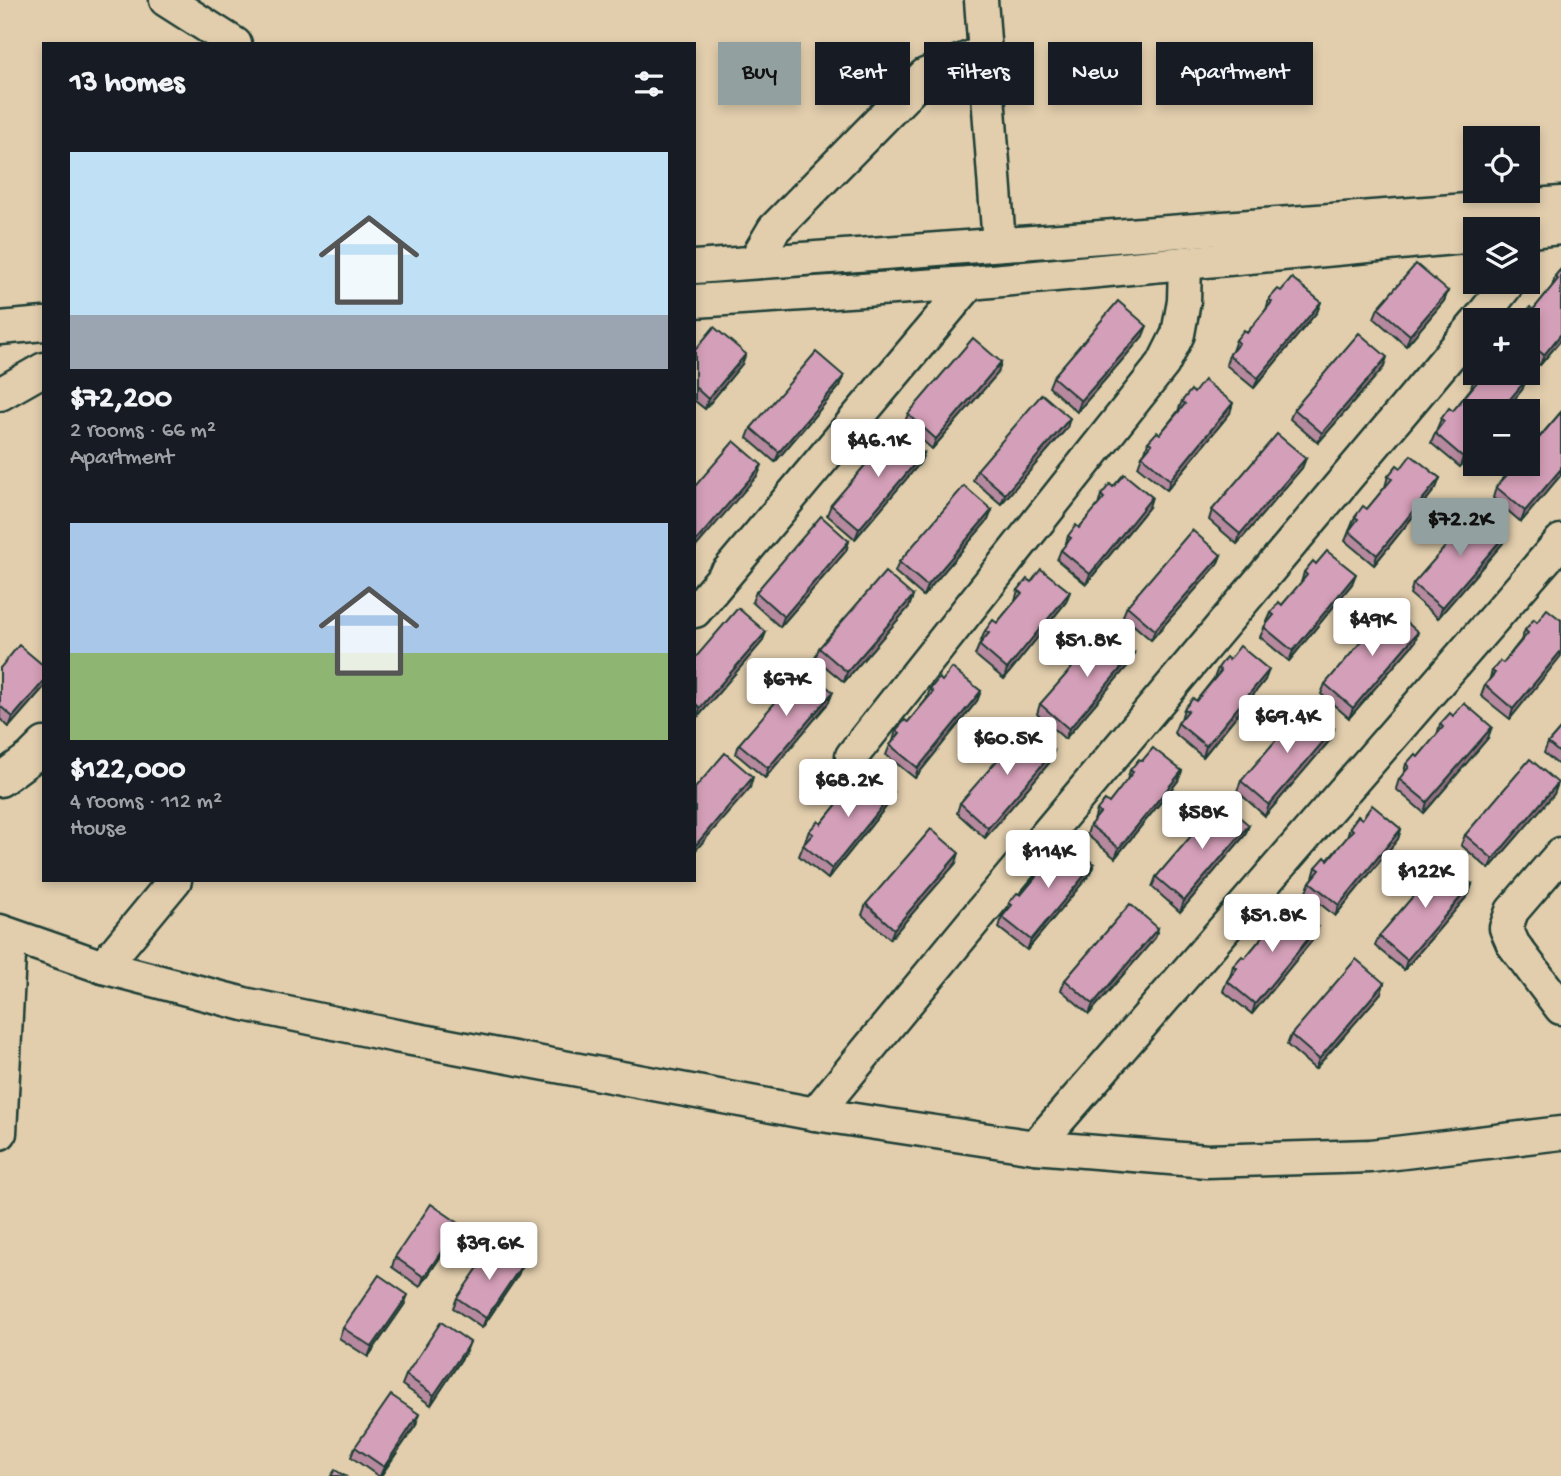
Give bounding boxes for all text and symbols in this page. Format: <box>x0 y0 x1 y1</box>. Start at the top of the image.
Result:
chip: Buy <box>718 42 801 105</box>
chip: Rent <box>815 42 910 105</box>
chip: Filters <box>924 42 1034 105</box>
chip: New <box>1048 42 1142 105</box>
chip: Apartment <box>1156 42 1313 105</box>
icon: filters <box>630 65 668 103</box>
text: 13 homes <box>70 67 184 102</box>
map controls <box>1463 126 1540 476</box>
button: locate <box>1463 126 1540 203</box>
icon: home <box>306 197 432 323</box>
button: layers <box>1463 217 1540 294</box>
button: + <box>1463 308 1540 385</box>
text: $72,200 <box>70 383 172 418</box>
button: − <box>1463 399 1540 476</box>
text: 2 rooms · 66 m² <box>70 418 216 445</box>
pin: $46.1K <box>821 420 935 479</box>
text: $46.1K <box>847 428 909 455</box>
text: Apartment <box>70 445 174 472</box>
pin: $72.2K <box>1403 498 1517 558</box>
text: $72.2K <box>1428 507 1492 534</box>
icon: home <box>306 568 432 694</box>
pin: $49K <box>1331 598 1413 658</box>
text: $49K <box>1349 607 1395 634</box>
pin: $51.8K <box>1030 620 1144 679</box>
text: $51.8K <box>1055 628 1119 655</box>
pin: $67K <box>745 658 827 718</box>
text: $67K <box>763 667 809 694</box>
pin: $69.4K <box>1230 696 1344 755</box>
text: $69.4K <box>1255 704 1319 731</box>
pin: $60.5K <box>950 718 1064 777</box>
text: $60.5K <box>973 726 1041 753</box>
text: $122,000 <box>70 754 186 789</box>
pin: $68.2K <box>791 760 905 819</box>
text: $68.2K <box>815 768 881 795</box>
text: 4 rooms · 112 m² <box>70 789 222 816</box>
pin: $58K <box>1161 792 1243 851</box>
text: $58K <box>1178 800 1226 827</box>
text: House <box>70 816 126 843</box>
pin: $114K <box>999 830 1097 890</box>
text: $114K <box>1022 839 1074 866</box>
pin: $122K <box>1376 850 1474 910</box>
text: $122K <box>1398 859 1452 886</box>
pin: $51.8K <box>1215 894 1329 954</box>
text: $51.8K <box>1240 903 1304 930</box>
pin: $39.6K <box>432 1222 546 1282</box>
text: $39.6K <box>456 1231 522 1258</box>

